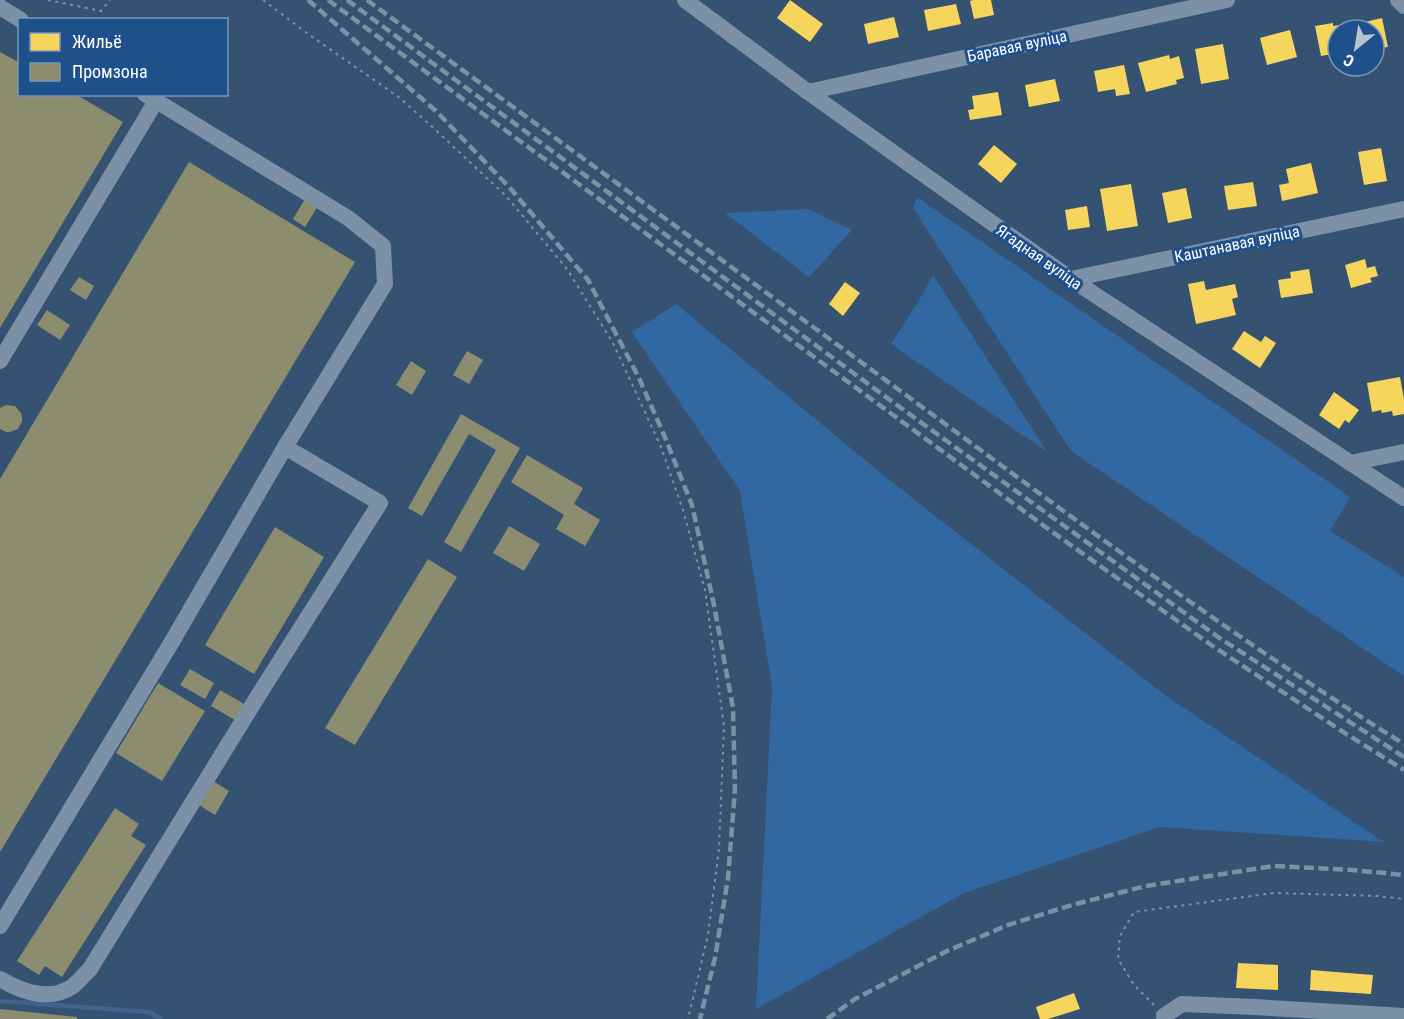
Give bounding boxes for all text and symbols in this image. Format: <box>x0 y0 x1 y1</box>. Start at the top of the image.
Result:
legend <box>18 18 228 96</box>
north arrow <box>1326 18 1386 78</box>
street label: Баравая вуліца <box>965 26 1069 66</box>
text: Жильё <box>72 31 122 52</box>
text: С <box>1340 50 1357 71</box>
text: Промзона <box>72 61 148 82</box>
street label: Ягадная вуліца <box>992 220 1086 294</box>
street label: Каштанавая вуліца <box>1173 221 1301 267</box>

